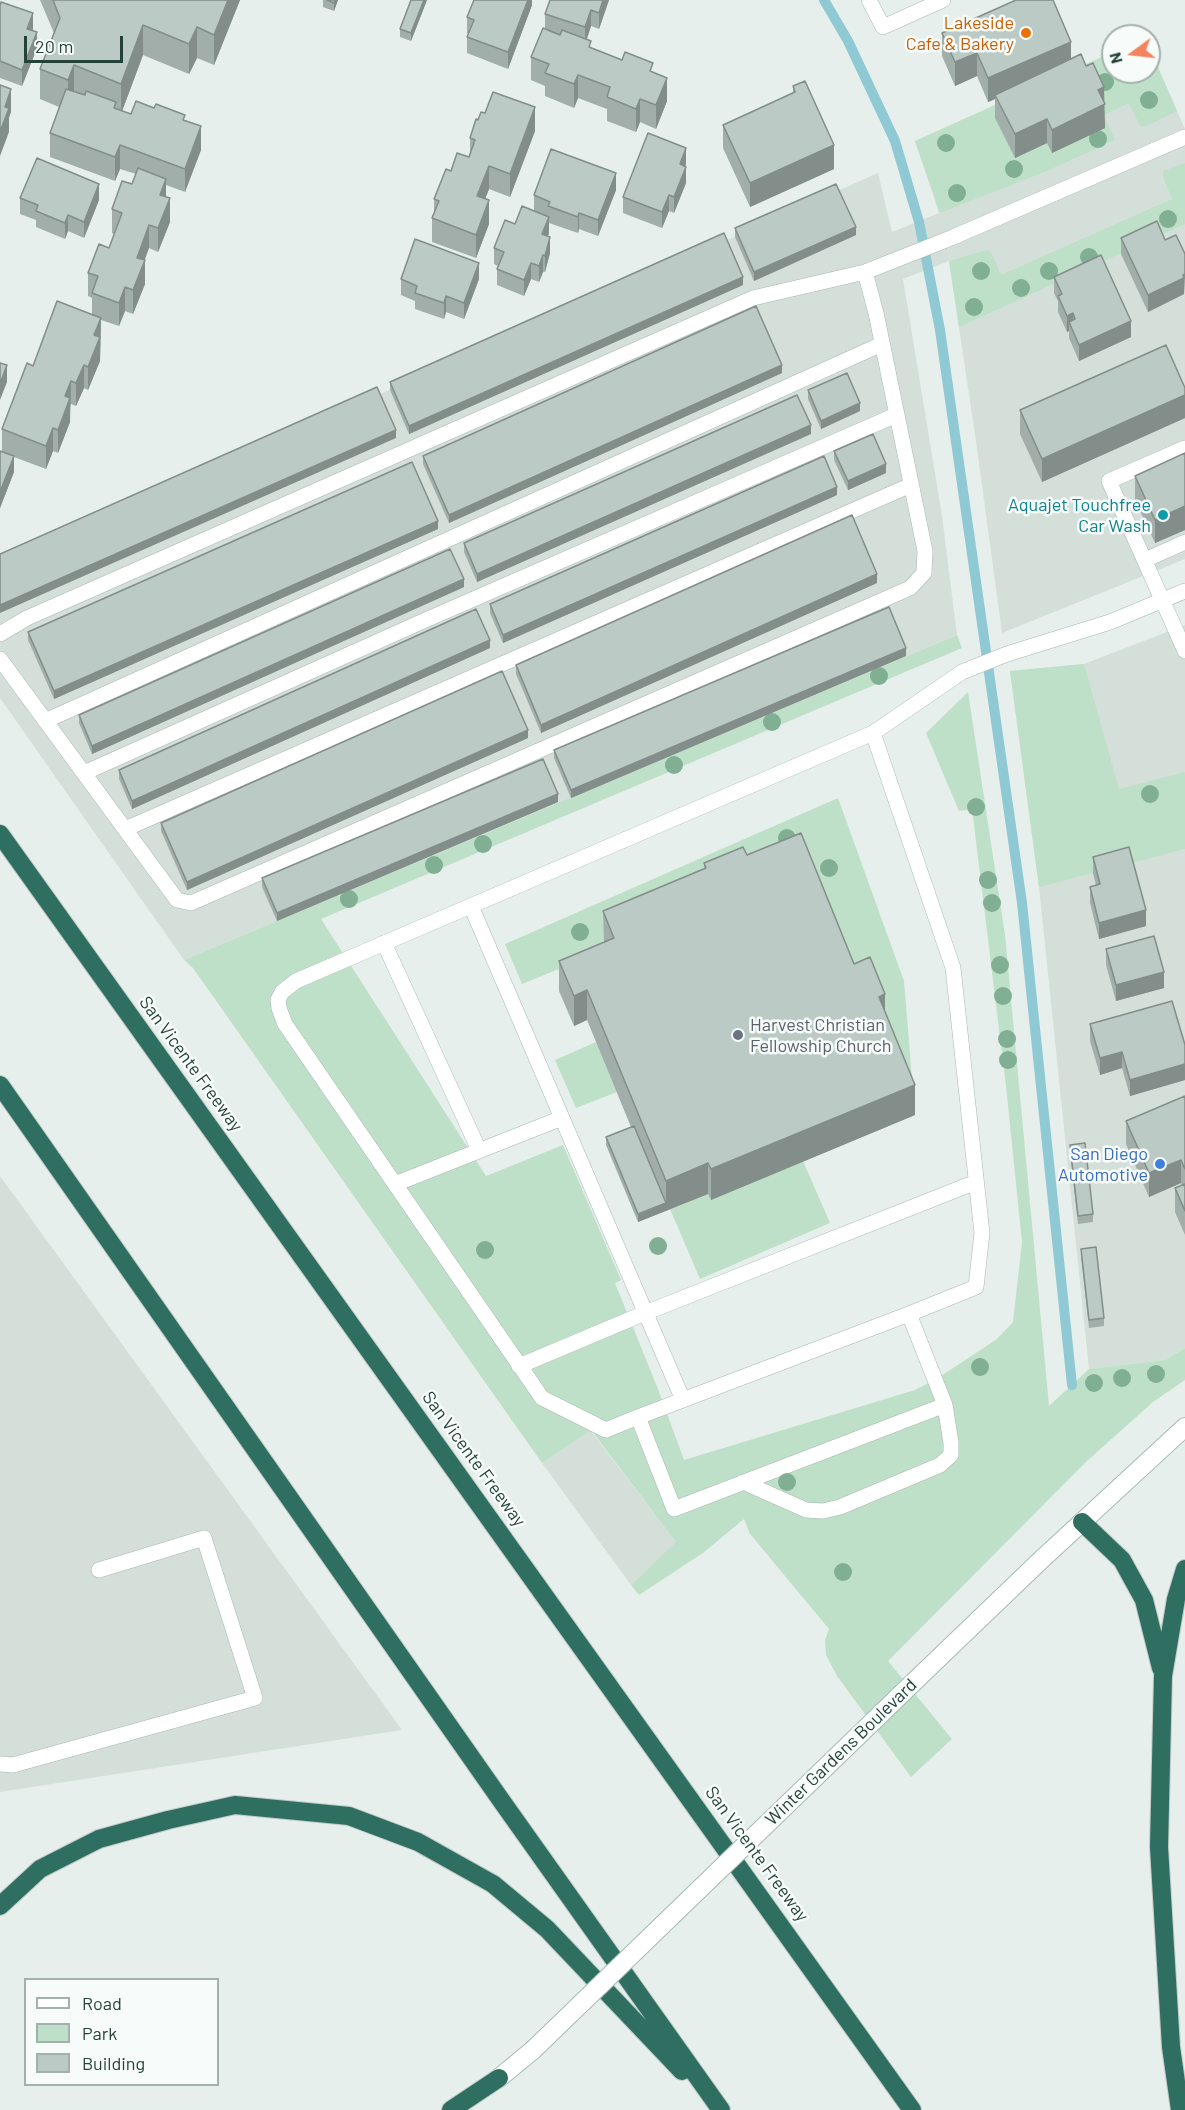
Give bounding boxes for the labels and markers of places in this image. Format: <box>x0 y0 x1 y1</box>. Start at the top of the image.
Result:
place label: Lakeside Cafe & Bakery <box>906 12 1014 54</box>
marker: Lakeside Cafe & Bakery <box>1019 26 1033 40</box>
place label: Aquajet Touchfree Car Wash <box>1008 494 1151 536</box>
marker: Aquajet Touchfree Car Wash <box>1156 508 1170 522</box>
place label: Harvest Christian Fellowship Church <box>750 1014 892 1056</box>
marker: Harvest Christian Fellowship Church <box>731 1028 745 1042</box>
place label: San Diego Automotive <box>1058 1143 1148 1186</box>
marker: San Diego Automotive <box>1153 1157 1167 1171</box>

